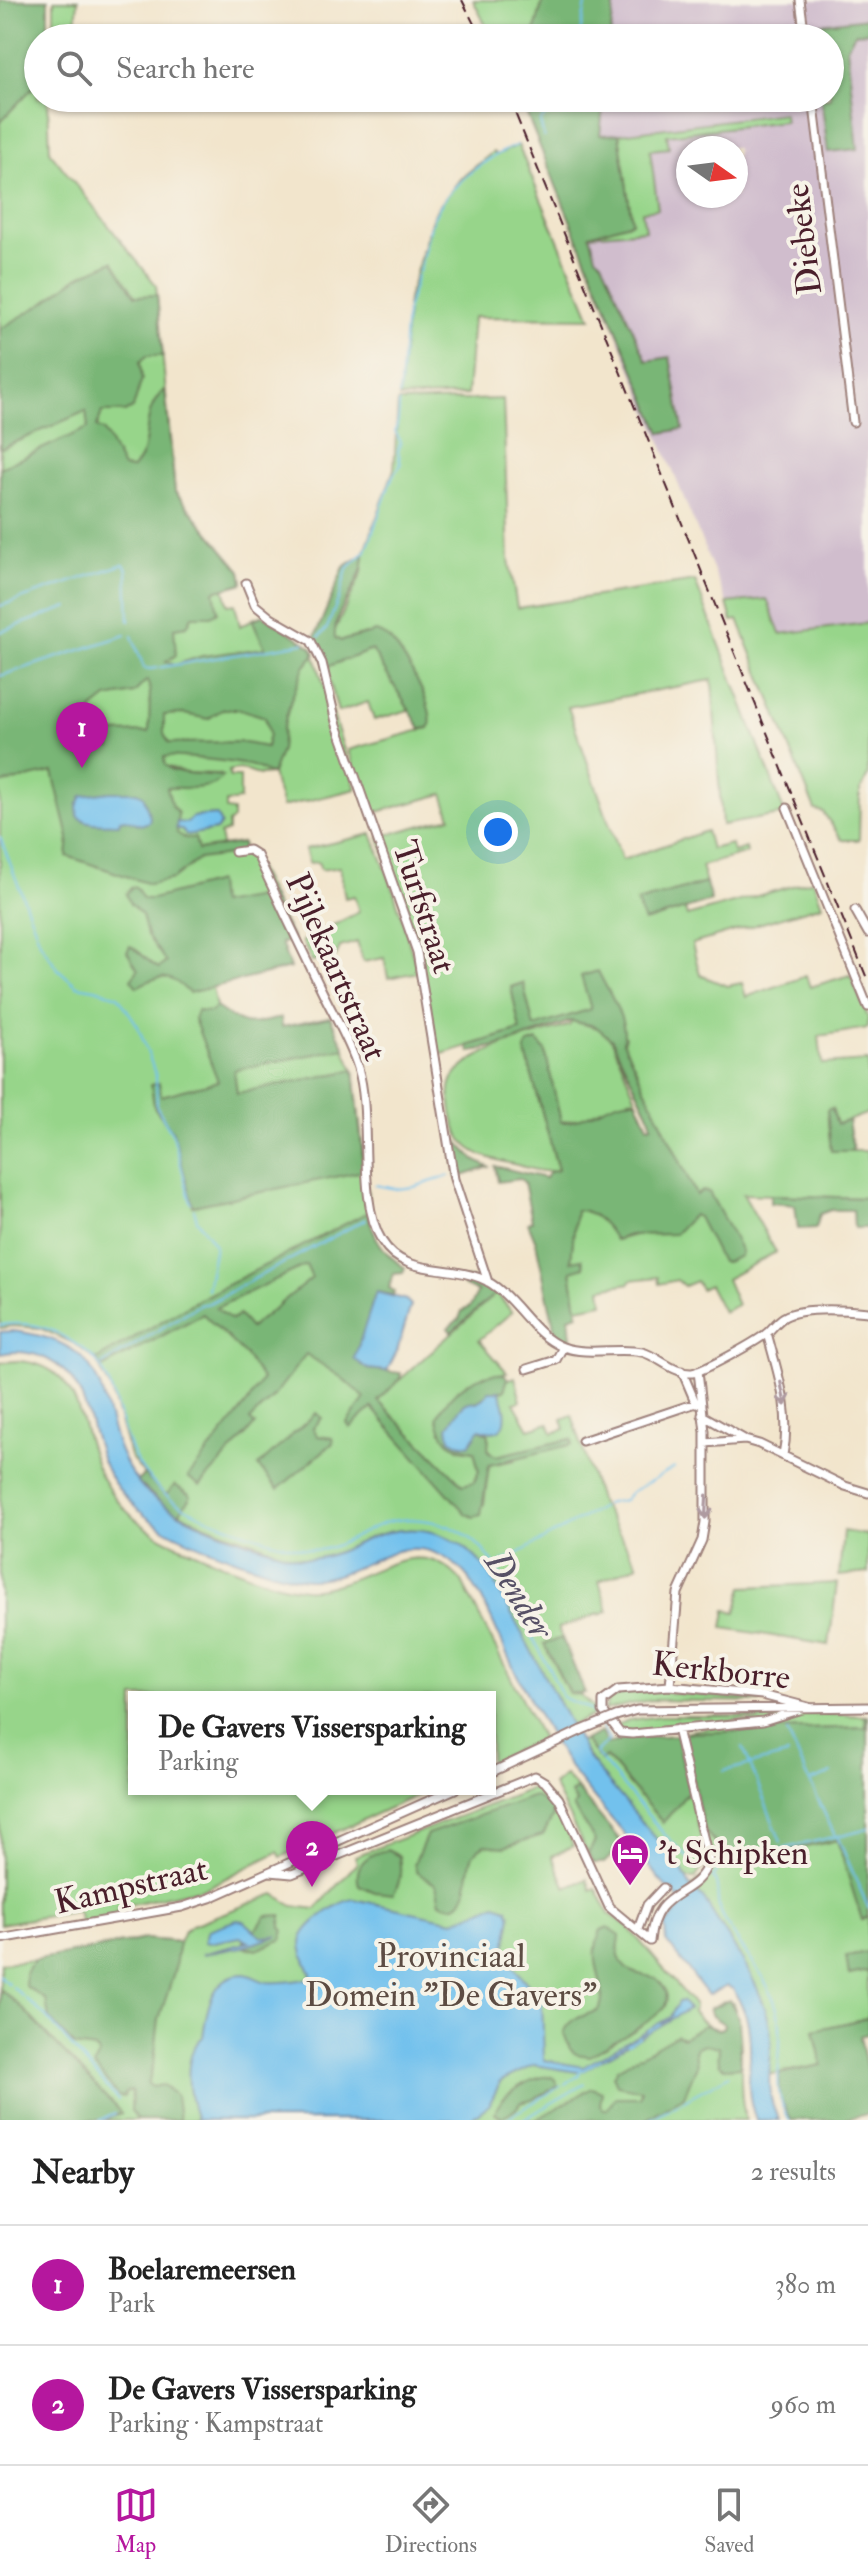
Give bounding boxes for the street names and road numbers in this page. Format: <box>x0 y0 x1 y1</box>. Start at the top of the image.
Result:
street label: Diebeke <box>776 181 832 297</box>
street label: Turfstraat <box>382 835 466 979</box>
street label: Pijlekaartstraat <box>275 866 397 1068</box>
street label: Kerkborre <box>650 1642 792 1700</box>
street label: Kampstraat <box>50 1848 212 1924</box>

